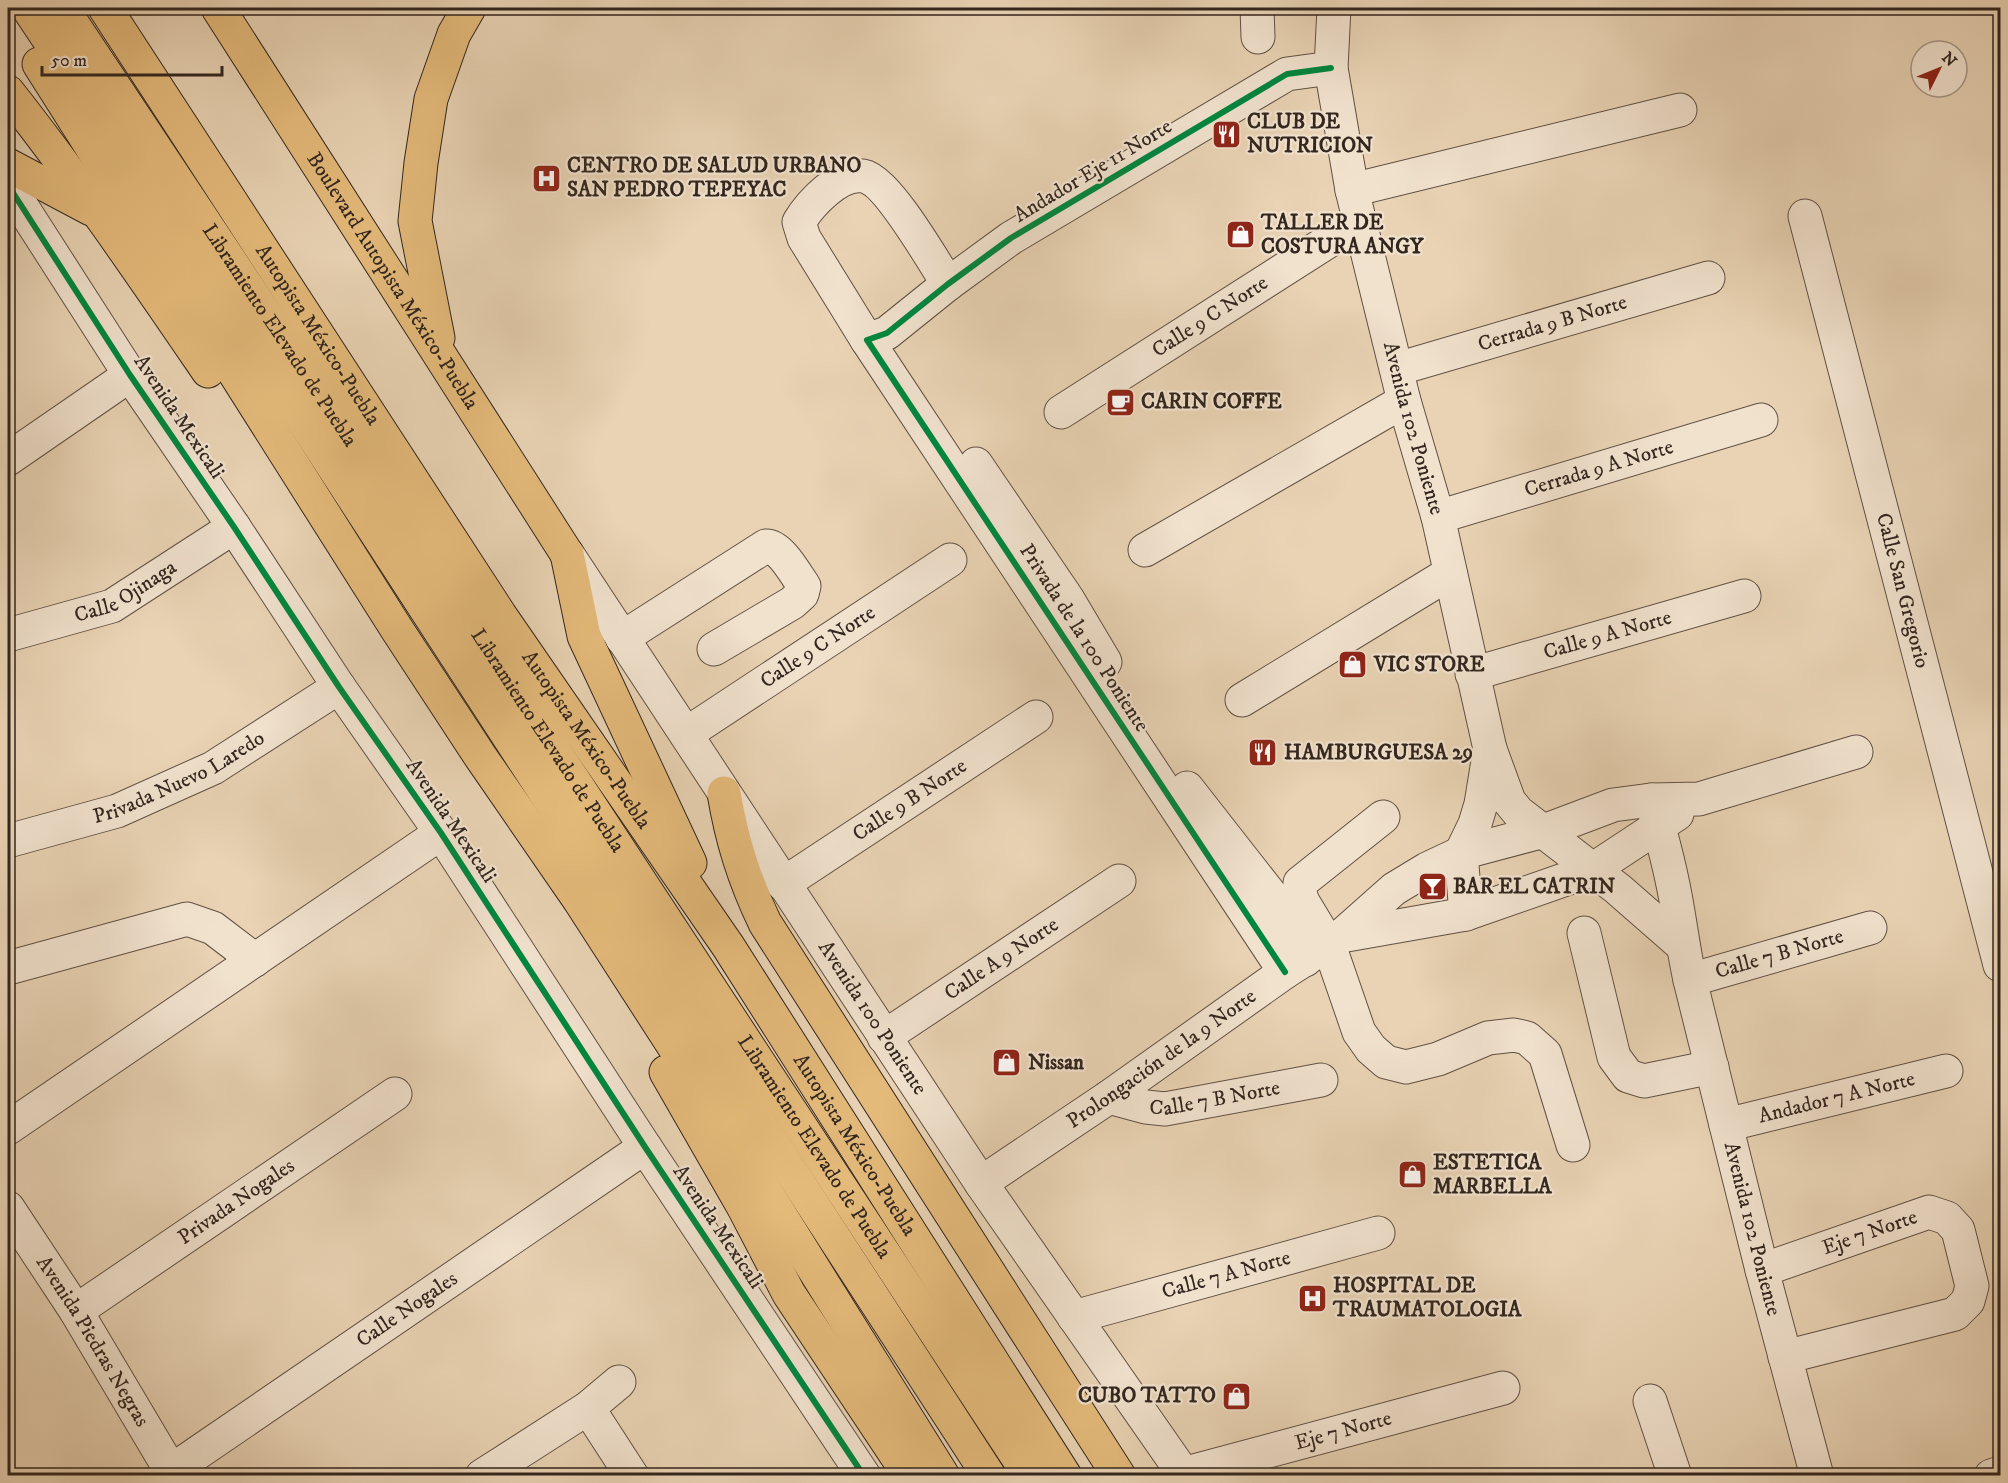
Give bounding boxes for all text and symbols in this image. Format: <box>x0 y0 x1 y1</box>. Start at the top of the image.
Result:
scale bar <box>42 39 222 77</box>
north arrow <box>1909 39 1969 99</box>
text: N <box>1937 48 1961 71</box>
text: 50 m <box>51 50 87 72</box>
place label: CLUB DE NUTRICION <box>1247 109 1373 159</box>
street label: Andador Eje 11 Norte <box>1009 113 1177 228</box>
restaurant icon: CLUB DE NUTRICION <box>1210 118 1242 150</box>
street label: Boulevard Autopista México-Puebla <box>301 147 485 413</box>
place label: CENTRO DE SALUD URBANO SAN PEDRO TEPEYAC <box>567 153 861 203</box>
hospital icon: CENTRO DE SALUD URBANO SAN PEDRO TEPEYAC <box>530 162 562 194</box>
place label: TALLER DE COSTURA ANGY <box>1260 210 1424 260</box>
street label: Libramiento Elevado de Puebla <box>196 219 363 452</box>
shop icon: TALLER DE COSTURA ANGY <box>1224 219 1256 251</box>
street label: Autopista México-Puebla <box>251 240 387 430</box>
street label: Calle 9 C Norte <box>1147 270 1273 363</box>
street label: Cerrada 9 B Norte <box>1475 289 1630 358</box>
street label: Avenida 102 Poniente <box>1377 339 1450 518</box>
street label: Avenida Mexicali <box>128 350 230 484</box>
cafe icon: CARIN COFFE <box>1104 386 1136 418</box>
place label: CARIN COFFE <box>1141 389 1282 415</box>
street label: Cerrada 9 A Norte <box>1521 434 1677 503</box>
street label: Calle San Gregorio <box>1870 510 1935 671</box>
street label: Privada de la 100 Poniente <box>1013 539 1155 737</box>
street label: Calle Ojinaga <box>71 555 182 629</box>
street label: Calle 9 C Norte <box>756 600 881 694</box>
street label: Calle 9 A Norte <box>1541 604 1675 666</box>
street label: Libramiento Elevado de Puebla <box>465 624 630 858</box>
street label: Autopista México-Puebla <box>516 646 657 834</box>
shop icon: VIC STORE <box>1337 649 1369 681</box>
place label: VIC STORE <box>1373 652 1485 678</box>
street label: Privada Nuevo Laredo <box>90 725 270 830</box>
restaurant icon: HAMBURGUESA 29 <box>1247 737 1279 769</box>
place label: HAMBURGUESA 29 <box>1284 740 1473 766</box>
street label: Calle 9 B Norte <box>848 753 972 847</box>
street label: Avenida Mexicali <box>400 754 502 888</box>
bar icon: BAR EL CATRIN <box>1416 871 1448 903</box>
place label: BAR EL CATRIN <box>1453 874 1615 900</box>
street label: Calle A 9 Norte <box>939 912 1064 1006</box>
street label: Calle 7 B Norte <box>1712 923 1847 985</box>
street label: Avenida 100 Poniente <box>812 936 933 1100</box>
street label: Prolongación de la 9 Norte <box>1062 983 1262 1135</box>
street label: Libramiento Elevado de Puebla <box>731 1030 897 1264</box>
shop icon: Nissan <box>991 1047 1023 1079</box>
street label: Autopista México-Puebla <box>787 1049 922 1241</box>
place label: Nissan <box>1028 1050 1085 1076</box>
street label: Andador 7 A Norte <box>1756 1066 1918 1130</box>
street label: Calle 7 B Norte <box>1148 1075 1282 1122</box>
street label: Avenida 102 Poniente <box>1718 1139 1787 1319</box>
place label: ESTETICA MARBELLA <box>1433 1150 1552 1200</box>
street label: Privada Nogales <box>173 1153 300 1251</box>
shop icon: ESTETICA MARBELLA <box>1396 1159 1428 1191</box>
street label: Avenida Mexicali <box>667 1160 769 1294</box>
street label: Eje 7 Norte <box>1819 1204 1921 1261</box>
street label: Calle 7 A Norte <box>1159 1245 1294 1305</box>
street label: Avenida Piedras Negras <box>30 1251 155 1432</box>
street label: Calle Nogales <box>352 1266 463 1353</box>
place label: HOSPITAL DE TRAUMATOLOGIA <box>1332 1273 1522 1323</box>
hospital icon: HOSPITAL DE TRAUMATOLOGIA <box>1296 1282 1328 1314</box>
shop icon: CUBO TATTO <box>1221 1380 1253 1412</box>
place label: CUBO TATTO <box>1078 1383 1216 1409</box>
street label: Eje 7 Norte <box>1292 1405 1395 1456</box>

